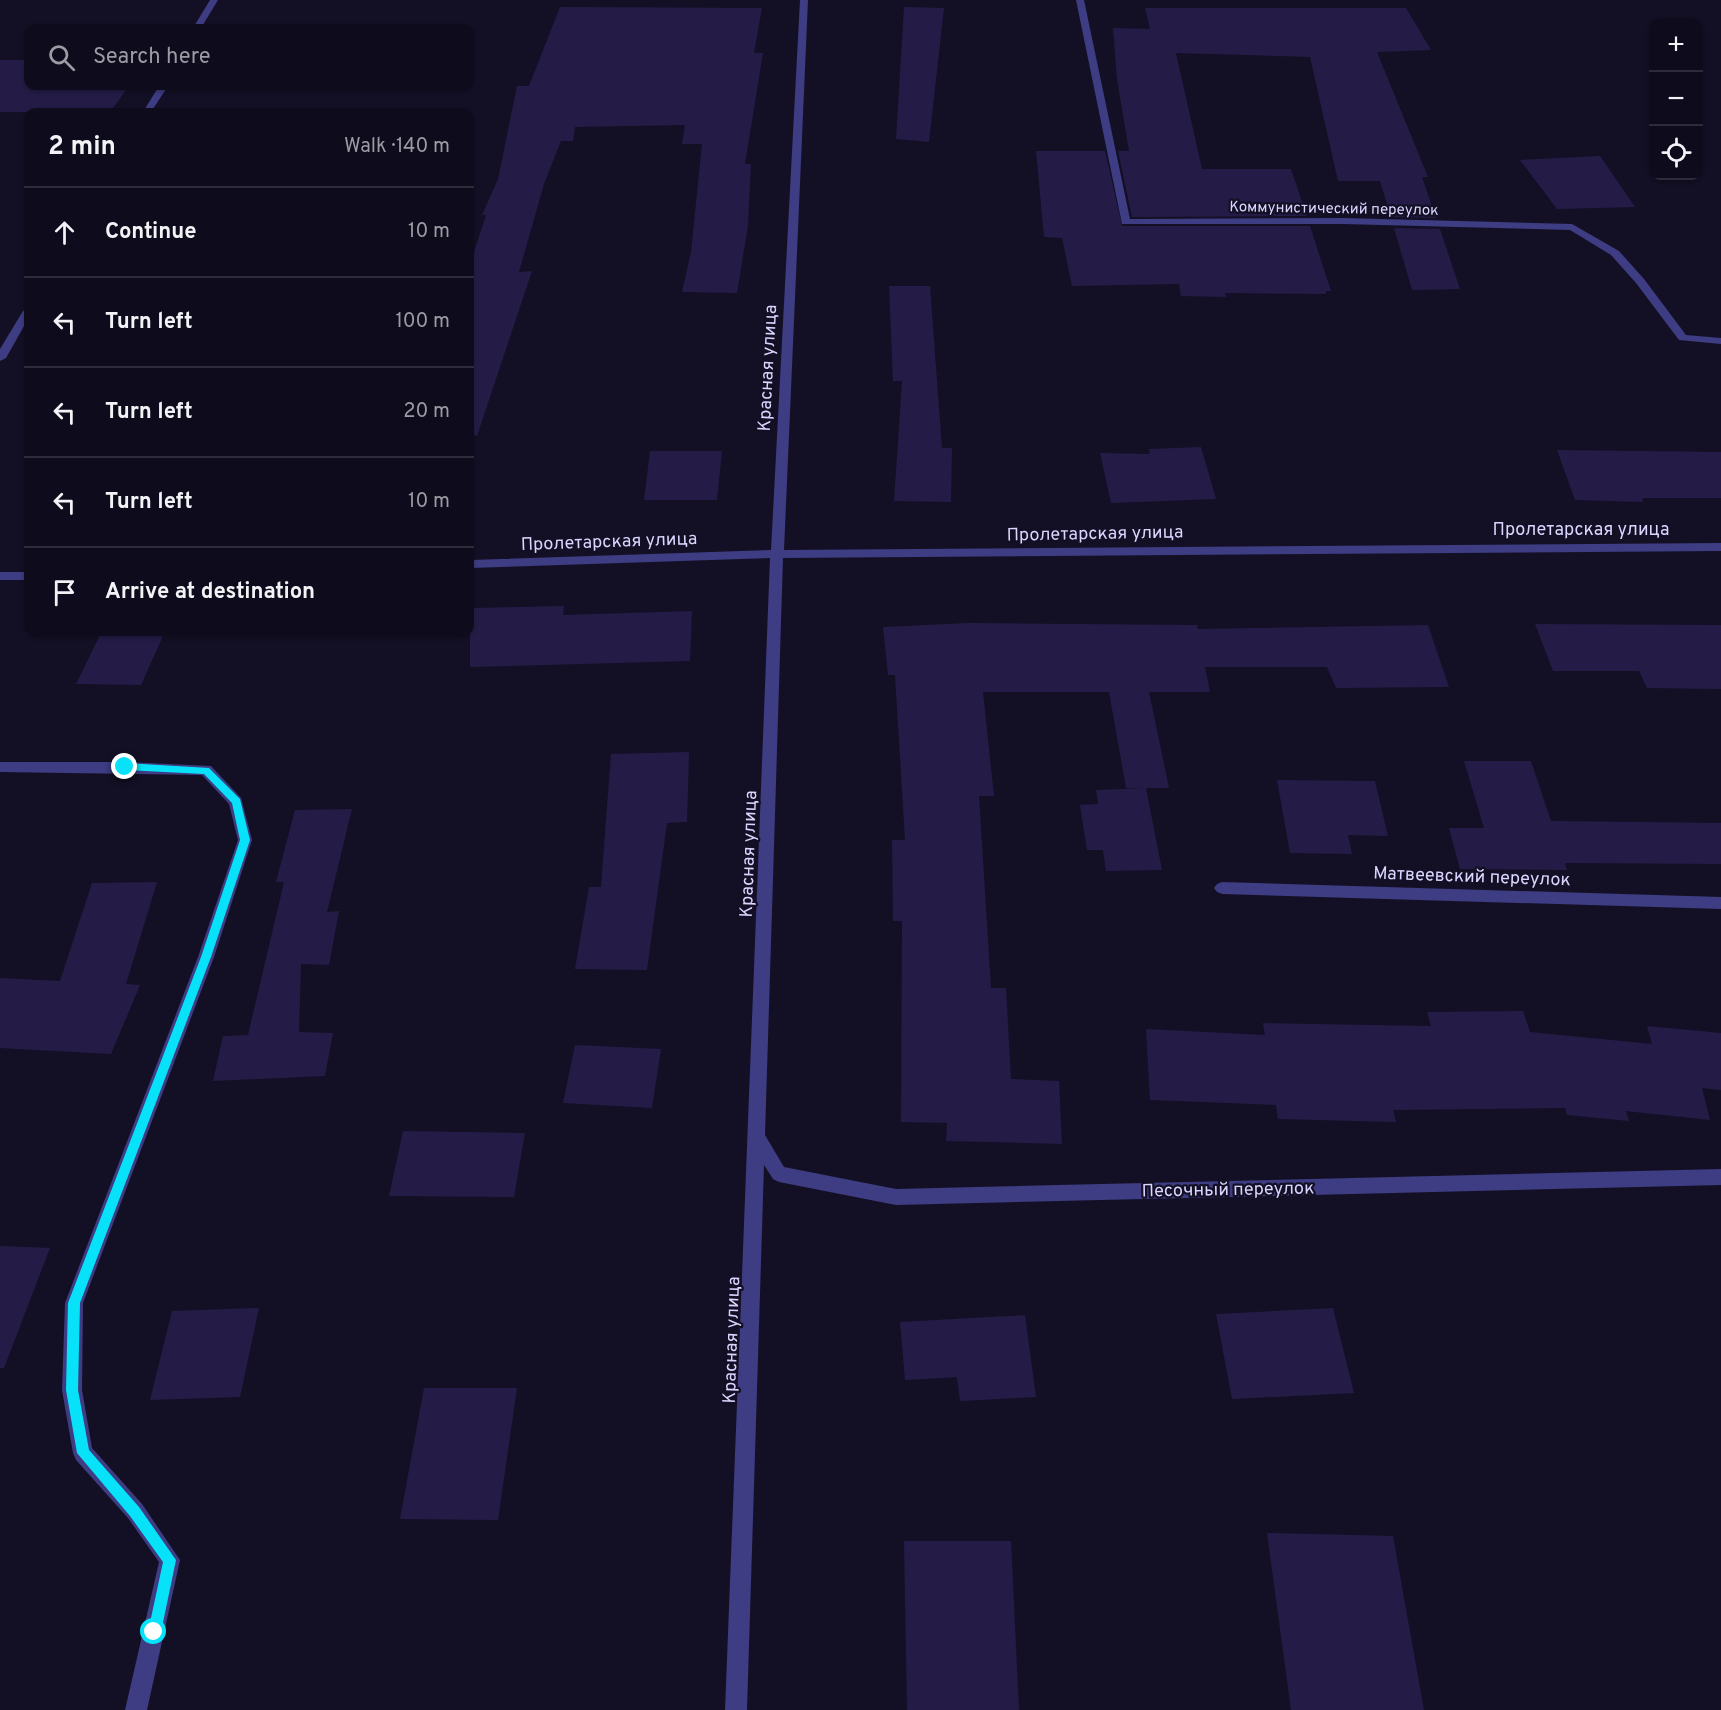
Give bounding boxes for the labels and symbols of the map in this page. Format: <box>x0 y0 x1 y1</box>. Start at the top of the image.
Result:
street label: Коммунистический переулок <box>1229 198 1439 221</box>
street label: Красная улица <box>754 304 783 432</box>
street label: Пролетарская улица <box>1493 519 1669 542</box>
street label: Пролетарская улица <box>1006 521 1184 548</box>
street label: Пролетарская улица <box>520 528 698 557</box>
route end <box>111 753 137 779</box>
street label: Красная улица <box>736 790 763 918</box>
street label: Матвеевский переулок <box>1373 863 1571 892</box>
street label: Песочный переулок <box>1141 1177 1315 1204</box>
street label: Красная улица <box>719 1276 746 1404</box>
route start <box>140 1618 166 1644</box>

